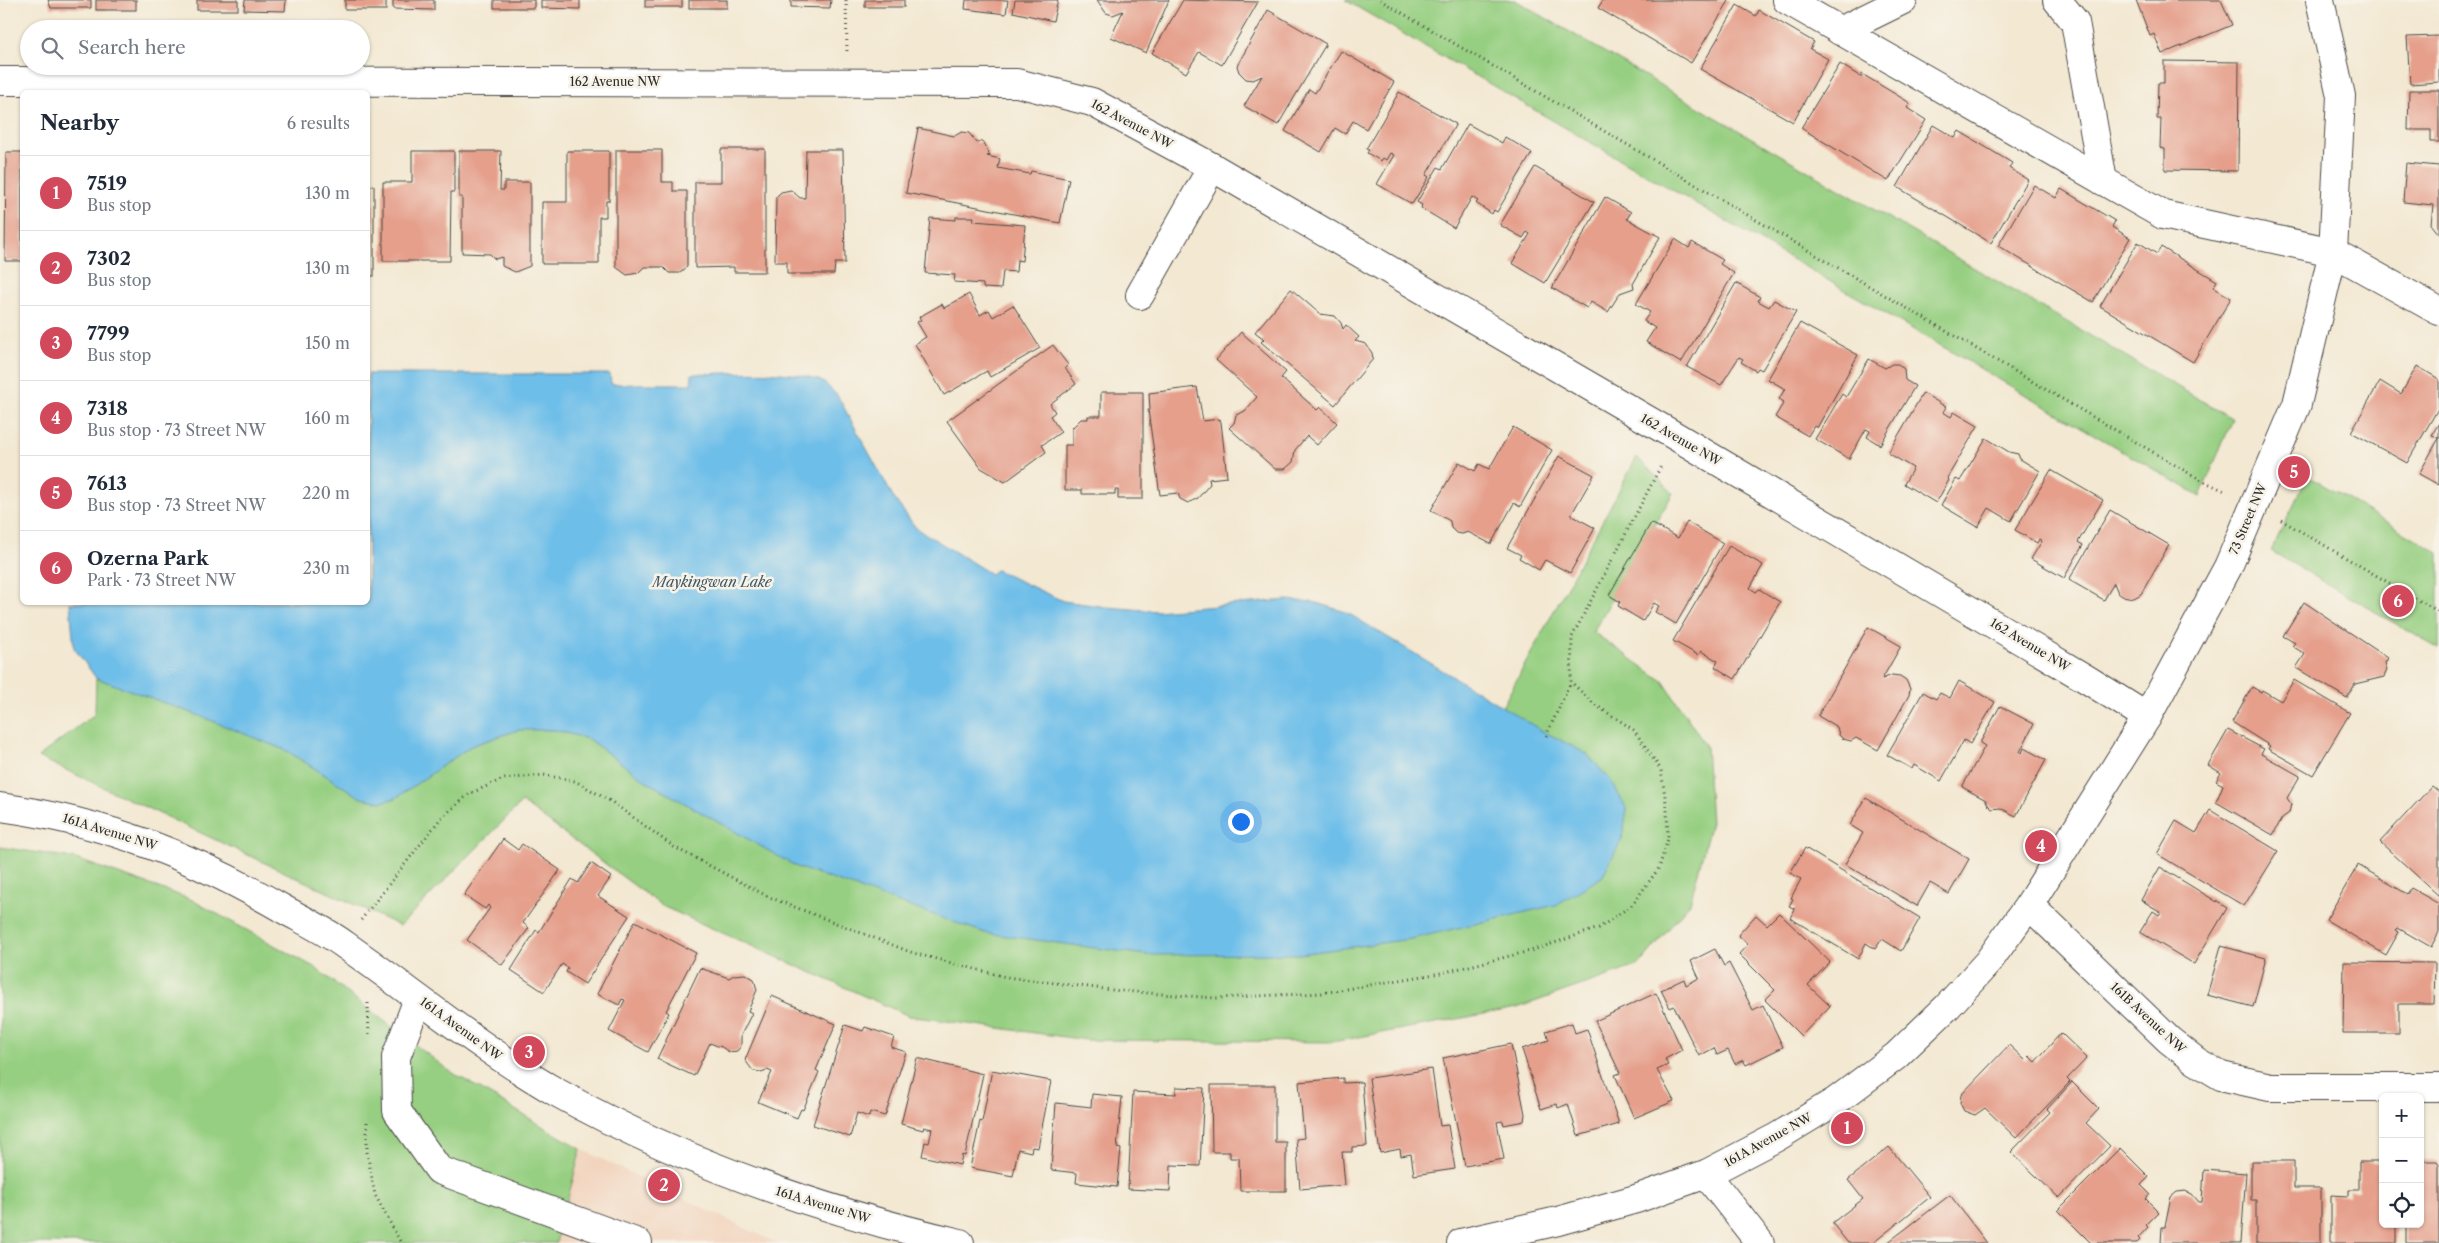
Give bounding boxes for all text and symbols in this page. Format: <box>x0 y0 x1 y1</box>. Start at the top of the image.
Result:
search box <box>20 20 370 75</box>
icon: search <box>38 34 66 62</box>
text: Search here <box>78 36 186 59</box>
street label: 162 Avenue NW <box>570 74 661 89</box>
street label: 162 Avenue NW <box>1089 96 1177 152</box>
text: Nearby <box>40 110 119 135</box>
text: 6 results <box>287 113 350 133</box>
text: 7519 <box>87 172 127 195</box>
text: 1 <box>52 183 60 203</box>
text: 130 m <box>305 183 350 203</box>
text: Bus stop <box>87 195 151 215</box>
text: 7302 <box>87 247 131 270</box>
text: 2 <box>51 258 61 278</box>
text: 130 m <box>305 258 350 278</box>
text: Bus stop <box>87 270 151 290</box>
text: 7799 <box>87 322 129 345</box>
text: 3 <box>51 333 61 353</box>
text: 150 m <box>305 333 350 353</box>
text: Bus stop <box>87 345 151 365</box>
text: 7318 <box>87 397 128 420</box>
text: 4 <box>51 408 61 428</box>
text: 160 m <box>305 408 350 428</box>
street label: 162 Avenue NW <box>1638 410 1725 469</box>
text: Bus stop · 73 Street NW <box>87 420 266 440</box>
pin: 5 <box>2278 453 2310 491</box>
text: 7613 <box>87 472 127 495</box>
street label: 73 Street NW <box>2226 480 2270 557</box>
text: 5 <box>52 483 60 503</box>
text: 220 m <box>302 483 350 503</box>
text: Bus stop · 73 Street NW <box>87 495 266 515</box>
text: Ozerna Park <box>87 547 209 570</box>
text: 6 <box>51 558 61 578</box>
text: 230 m <box>303 558 350 578</box>
text: Park · 73 Street NW <box>87 570 236 590</box>
water label: Maykingwan Lake <box>650 573 773 591</box>
pin: 6 <box>2382 582 2414 620</box>
street label: 162 Avenue NW <box>1988 615 2074 675</box>
your location <box>1228 809 1254 835</box>
street label: 161A Avenue NW <box>61 810 160 853</box>
pin: 4 <box>2025 827 2057 865</box>
street label: 161B Avenue NW <box>2108 979 2190 1057</box>
street label: 161A Avenue NW <box>417 994 506 1064</box>
pin: 3 <box>513 1033 545 1071</box>
map controls <box>2379 1093 2424 1228</box>
button: + <box>2379 1093 2424 1138</box>
street label: 161A Avenue NW <box>1721 1109 1815 1170</box>
pin: 1 <box>1831 1109 1863 1147</box>
button: − <box>2379 1138 2424 1183</box>
pin: 2 <box>648 1166 680 1204</box>
street label: 161A Avenue NW <box>774 1183 873 1226</box>
button: locate <box>2379 1183 2424 1228</box>

